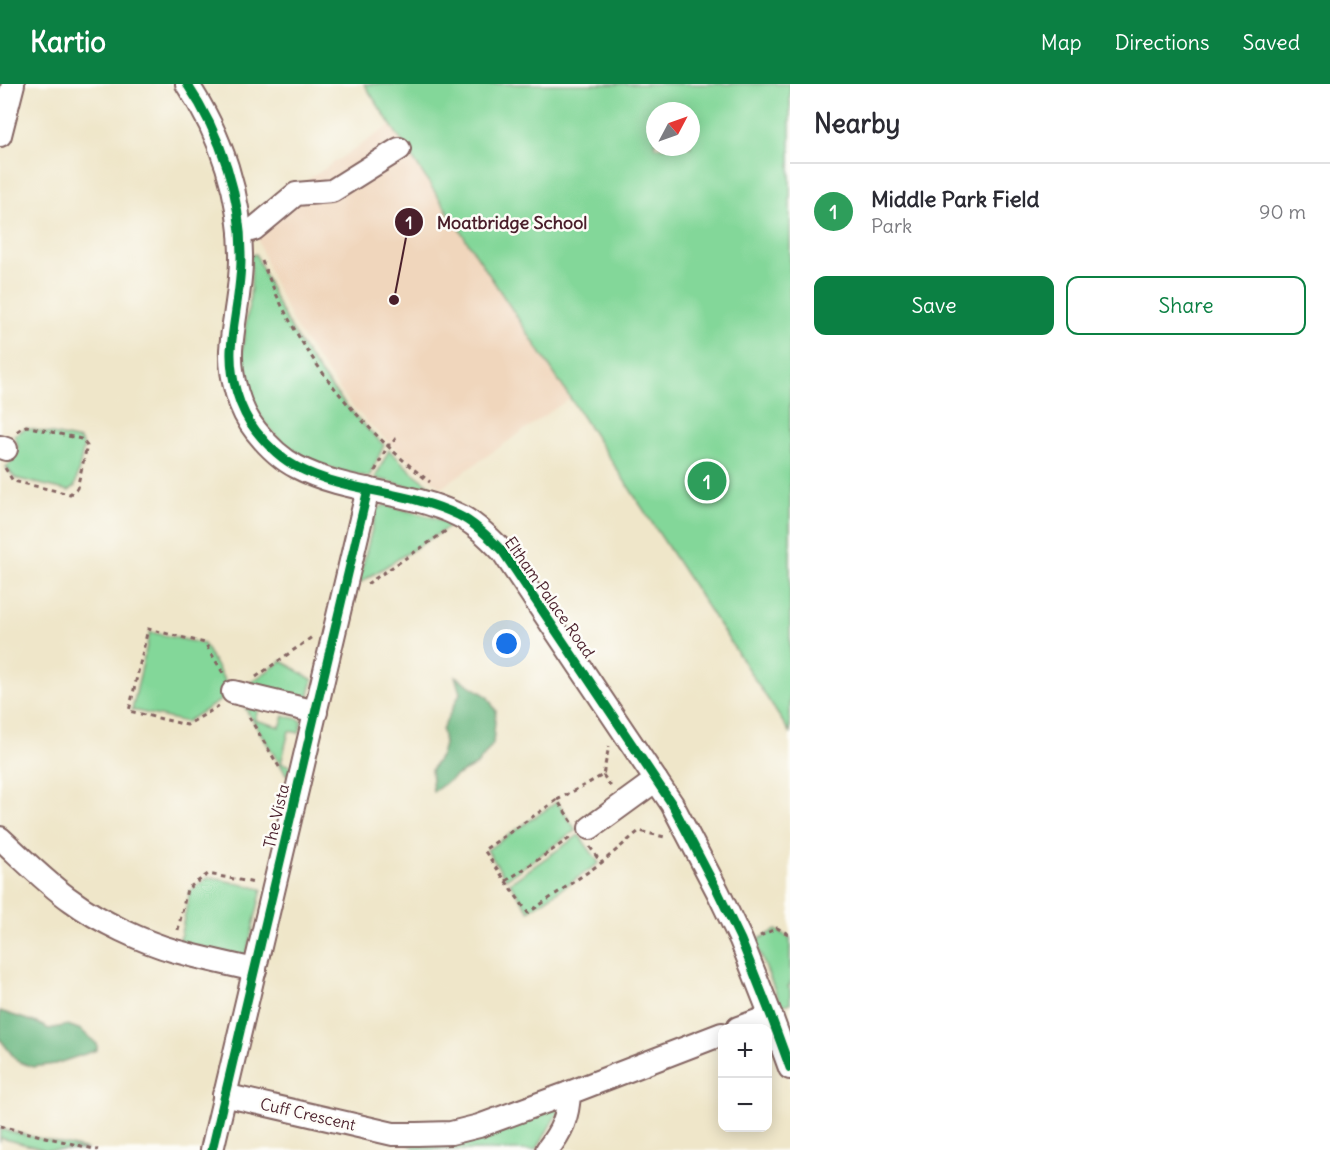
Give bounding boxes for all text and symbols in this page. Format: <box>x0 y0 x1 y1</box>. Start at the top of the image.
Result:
text: Kartio <box>30 24 106 60</box>
text: Map <box>1041 29 1082 56</box>
text: Directions <box>1115 29 1209 56</box>
text: Saved <box>1242 29 1300 56</box>
north arrow <box>646 102 700 156</box>
text: Nearby <box>814 107 900 140</box>
text: Middle Park Field <box>871 185 1039 213</box>
text: 1 <box>830 199 837 224</box>
text: 90 m <box>1259 199 1306 224</box>
callout: Moatbridge School <box>394 204 599 240</box>
text: 1 <box>405 211 413 234</box>
text: Moatbridge School <box>437 211 587 234</box>
text: Park <box>871 213 912 238</box>
button: Save <box>814 276 1054 335</box>
button: Share <box>1066 276 1306 335</box>
pin: 1 <box>688 458 726 504</box>
street label: Eltham Palace Road <box>501 533 599 661</box>
your location <box>492 629 521 658</box>
street label: The Vista <box>259 782 293 850</box>
map controls <box>718 1024 772 1132</box>
button: + <box>718 1024 772 1078</box>
button: − <box>718 1078 772 1132</box>
street label: Cuff Crescent <box>258 1093 358 1135</box>

